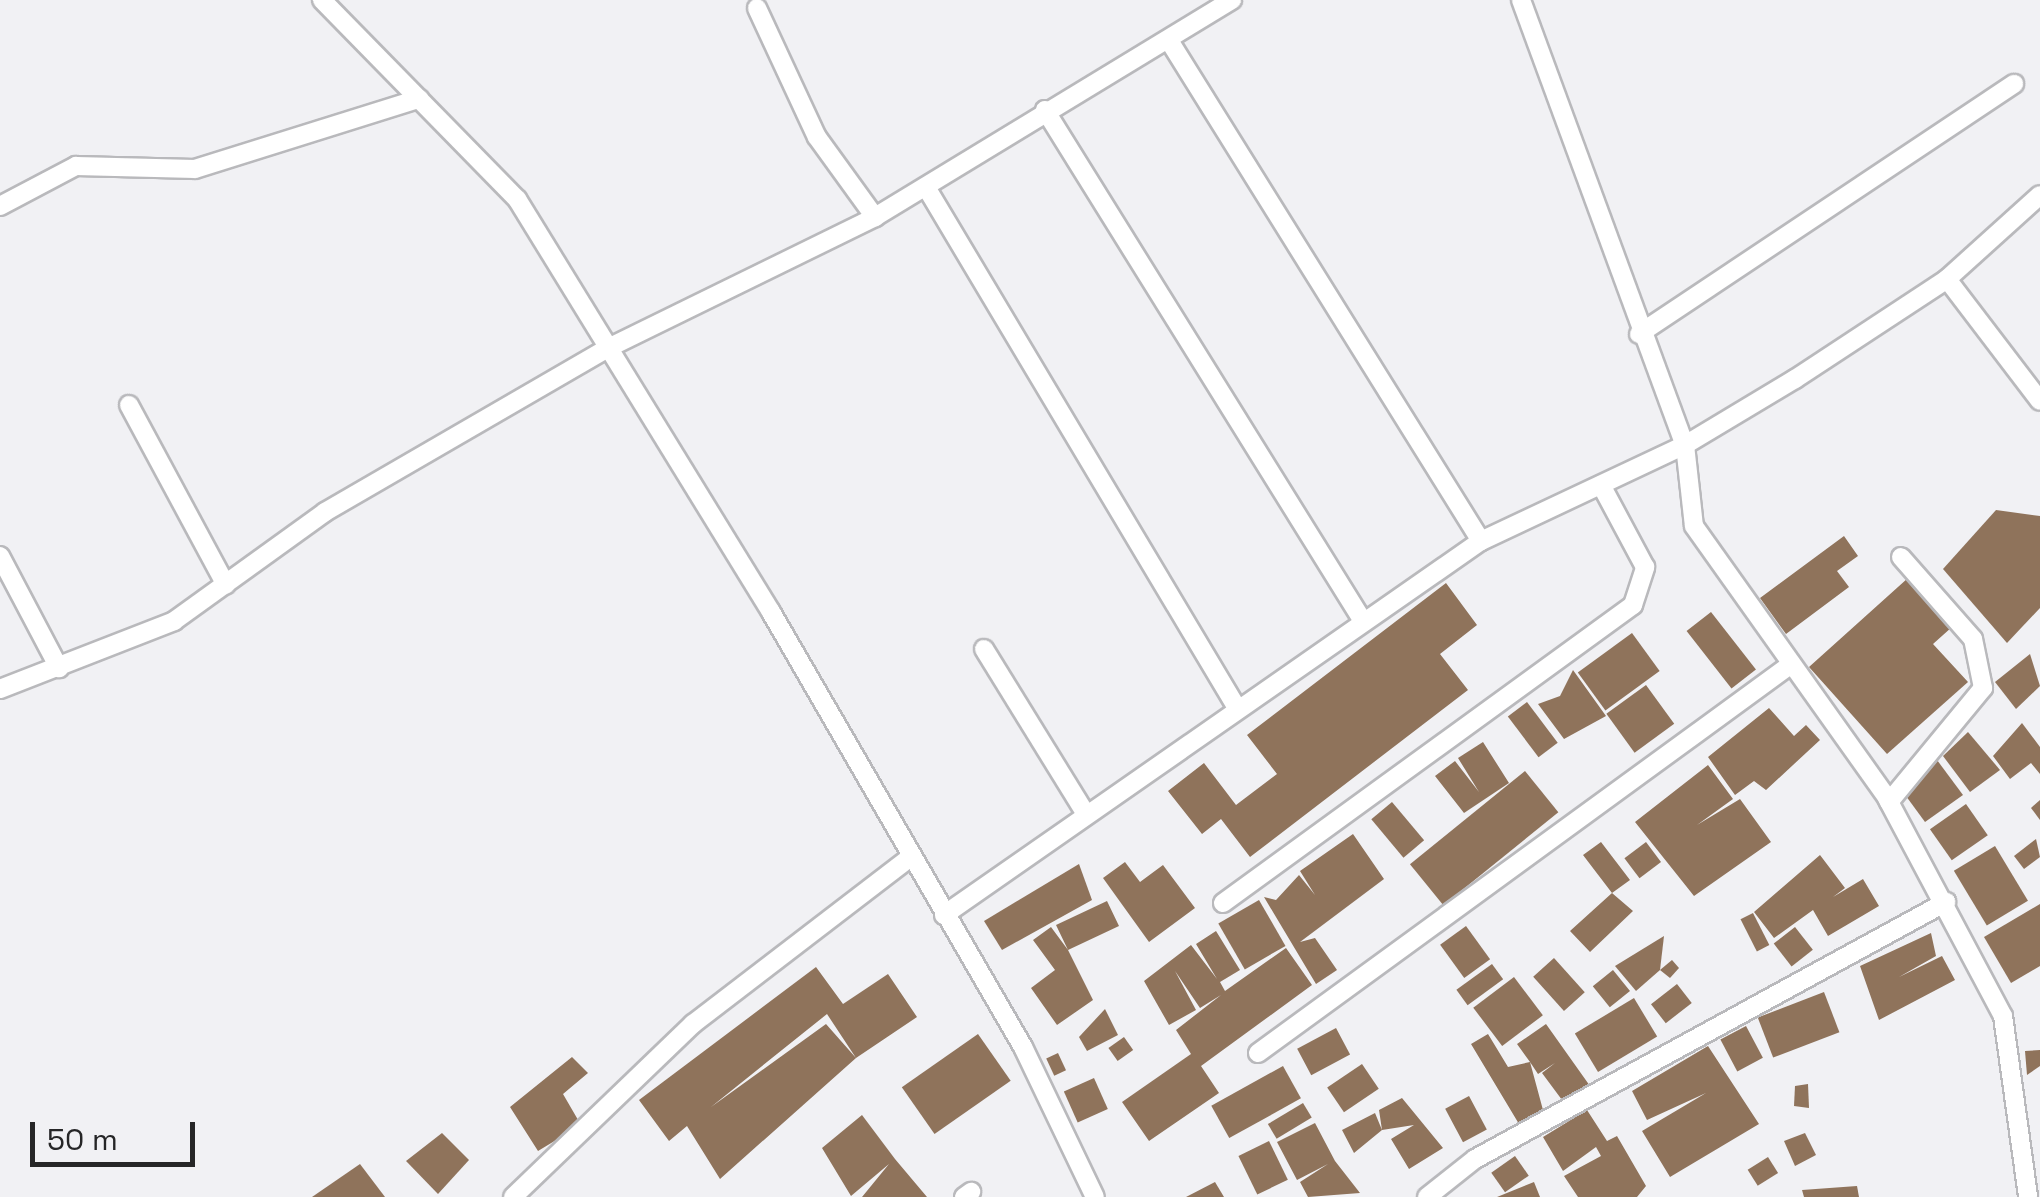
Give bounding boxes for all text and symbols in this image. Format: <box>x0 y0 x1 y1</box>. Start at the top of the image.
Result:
scale bar <box>35 1102 200 1164</box>
text: 50 m <box>47 1120 118 1159</box>

